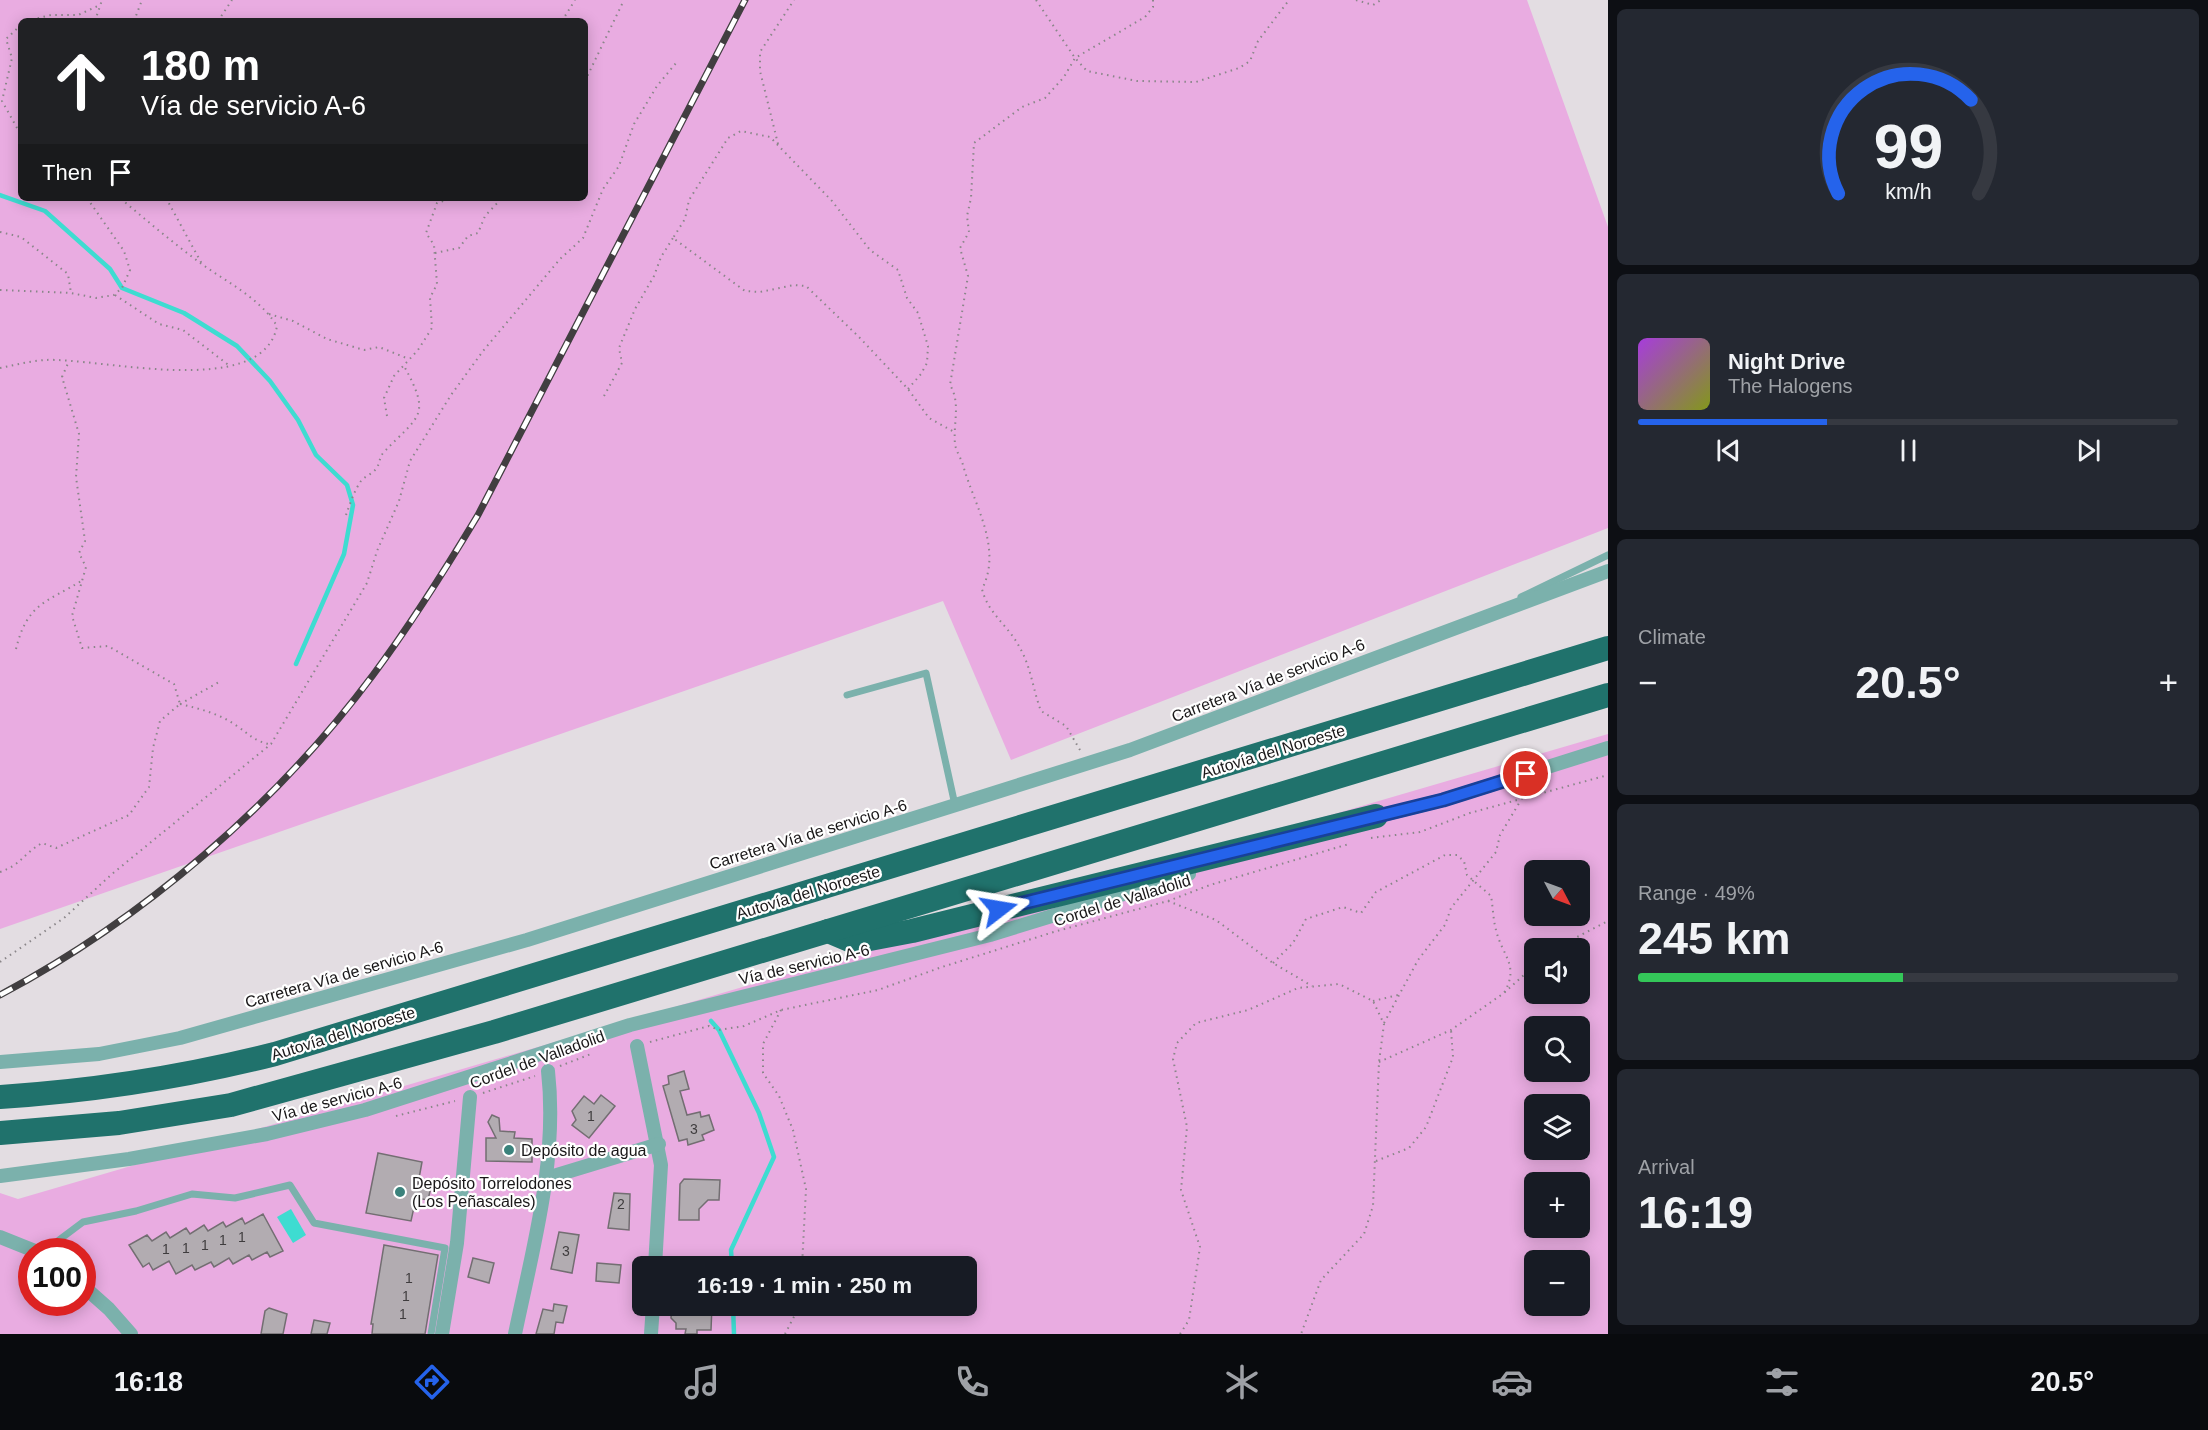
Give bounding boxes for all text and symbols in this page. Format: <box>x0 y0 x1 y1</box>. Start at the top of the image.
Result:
icon: ahead <box>42 42 120 120</box>
text: 180 m <box>141 42 260 89</box>
text: Vía de servicio A-6 <box>141 91 366 121</box>
text: 99 <box>1873 112 1943 181</box>
icon: arrive <box>104 156 137 189</box>
text: Then <box>42 160 92 185</box>
text: km/h <box>1885 180 1931 204</box>
text: Night Drive <box>1728 349 1845 374</box>
text: The Halogens <box>1728 375 1853 397</box>
icon: previous <box>1712 434 1745 467</box>
icon: pause <box>1892 434 1925 467</box>
icon: next <box>2072 434 2105 467</box>
text: Climate <box>1638 626 1706 648</box>
street label: Carretera Vía de servicio A-6 <box>1169 636 1367 725</box>
text: 20.5° <box>1855 657 1961 708</box>
text: − <box>1638 664 1657 701</box>
text: + <box>2159 664 2178 701</box>
street label: Autovía del Noroeste <box>1199 721 1347 781</box>
pin <box>1500 748 1551 799</box>
icon: arrive <box>1509 757 1542 790</box>
street label: Carretera Vía de servicio A-6 <box>707 796 909 873</box>
north arrow <box>1524 860 1590 926</box>
map controls <box>1524 860 1590 1316</box>
street label: Autovía del Noroeste <box>734 862 882 922</box>
street label: Cordel de Valladolid <box>1052 872 1193 929</box>
position arrow <box>967 877 1031 941</box>
text: Range · 49% <box>1638 882 1755 904</box>
text: 245 km <box>1638 913 1791 964</box>
street label: Carretera Vía de servicio A-6 <box>243 938 445 1011</box>
button: sound <box>1524 938 1590 1004</box>
street label: Vía de servicio A-6 <box>737 941 871 988</box>
street label: Autovía del Noroeste <box>269 1003 417 1063</box>
button: search <box>1524 1016 1590 1082</box>
street label: Cordel de Valladolid <box>468 1027 607 1092</box>
street label: Vía de servicio A-6 <box>270 1074 404 1125</box>
button: layers <box>1524 1094 1590 1160</box>
house number: 1 <box>587 1108 595 1124</box>
house number: 3 <box>690 1121 698 1137</box>
place label: Depósito de agua <box>521 1142 647 1159</box>
marker: Depósito de agua <box>502 1143 516 1157</box>
text: Arrival <box>1638 1156 1695 1178</box>
button: + <box>1524 1172 1590 1238</box>
place label: Depósito Torrelodones (Los Peñascales) <box>412 1175 572 1210</box>
marker: Depósito Torrelodones (Los Peñascales) <box>393 1185 407 1199</box>
text: 16:19 <box>1638 1187 1753 1238</box>
house number: 2 <box>617 1196 625 1212</box>
house number: 1 <box>238 1229 246 1245</box>
house number: 1 <box>219 1232 227 1248</box>
house number: 1 <box>201 1237 209 1253</box>
speed limit sign: 100 <box>18 1238 96 1316</box>
house number: 1 <box>182 1240 190 1256</box>
house number: 1 <box>162 1241 170 1257</box>
house number: 3 <box>562 1243 570 1259</box>
button: − <box>1524 1250 1590 1316</box>
house number: 1 <box>405 1270 413 1286</box>
text: 16:19 · 1 min · 250 m <box>697 1273 912 1298</box>
house number: 1 <box>402 1288 410 1304</box>
house number: 1 <box>399 1306 407 1322</box>
icon: directions <box>411 1361 453 1403</box>
icon: music <box>681 1361 723 1403</box>
icon: phone <box>951 1361 993 1403</box>
icon: climate <box>1221 1361 1263 1403</box>
icon: car <box>1491 1361 1533 1403</box>
icon: filters <box>1761 1361 1803 1403</box>
text: 16:18 <box>114 1367 183 1397</box>
text: 20.5° <box>2031 1367 2094 1397</box>

